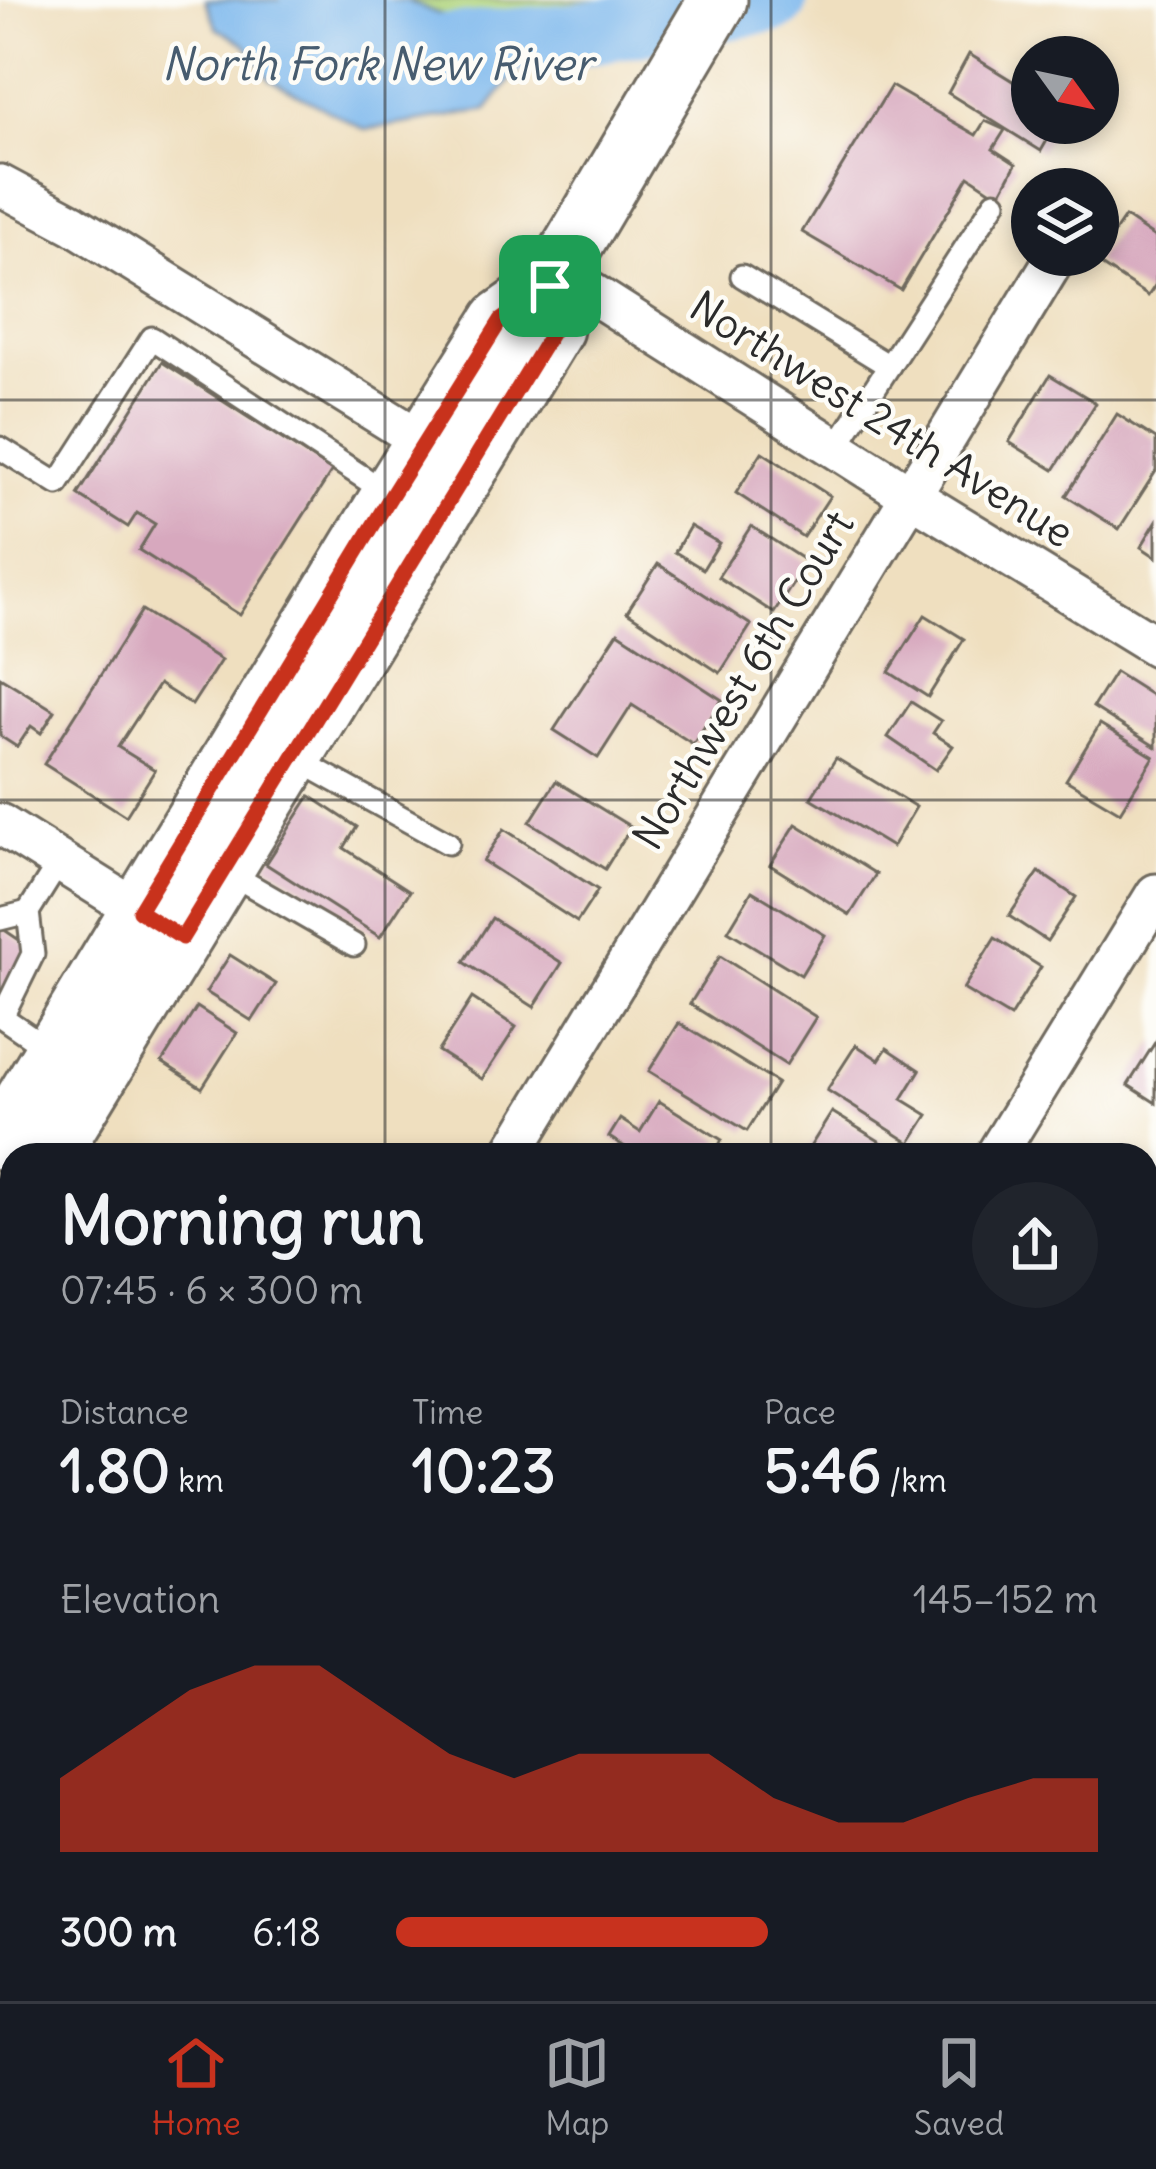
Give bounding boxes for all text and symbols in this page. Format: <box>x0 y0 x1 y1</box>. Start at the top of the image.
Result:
water label: North Fork New River <box>161 36 597 92</box>
north arrow <box>1011 36 1119 144</box>
map controls <box>1011 36 1119 276</box>
button: layers <box>1011 168 1119 276</box>
pin <box>499 235 601 337</box>
icon: arrive <box>517 253 583 319</box>
street label: Northwest 24th Avenue <box>681 280 1083 558</box>
street label: Northwest 6th Court <box>621 501 865 859</box>
text: Morning run <box>60 1179 424 1262</box>
button: share <box>972 1182 1098 1308</box>
text: 07:45 · 6 × 300 m <box>60 1266 363 1315</box>
text: Distance <box>60 1391 189 1433</box>
text: Time <box>412 1391 483 1433</box>
text: Pace <box>764 1391 836 1433</box>
text: 1.80 <box>60 1433 170 1508</box>
text: 10:23 <box>412 1433 556 1508</box>
text: 5:46 <box>764 1433 881 1508</box>
text: km <box>170 1459 224 1501</box>
text: /km <box>881 1459 947 1501</box>
text: Elevation <box>60 1575 220 1624</box>
text: 145–152 m <box>913 1575 1098 1624</box>
text: 300 m <box>60 1908 177 1957</box>
text: 6:18 <box>252 1908 321 1957</box>
tab: Home <box>152 2030 241 2144</box>
tab: Map <box>544 2030 610 2144</box>
tab: Saved <box>914 2030 1004 2144</box>

